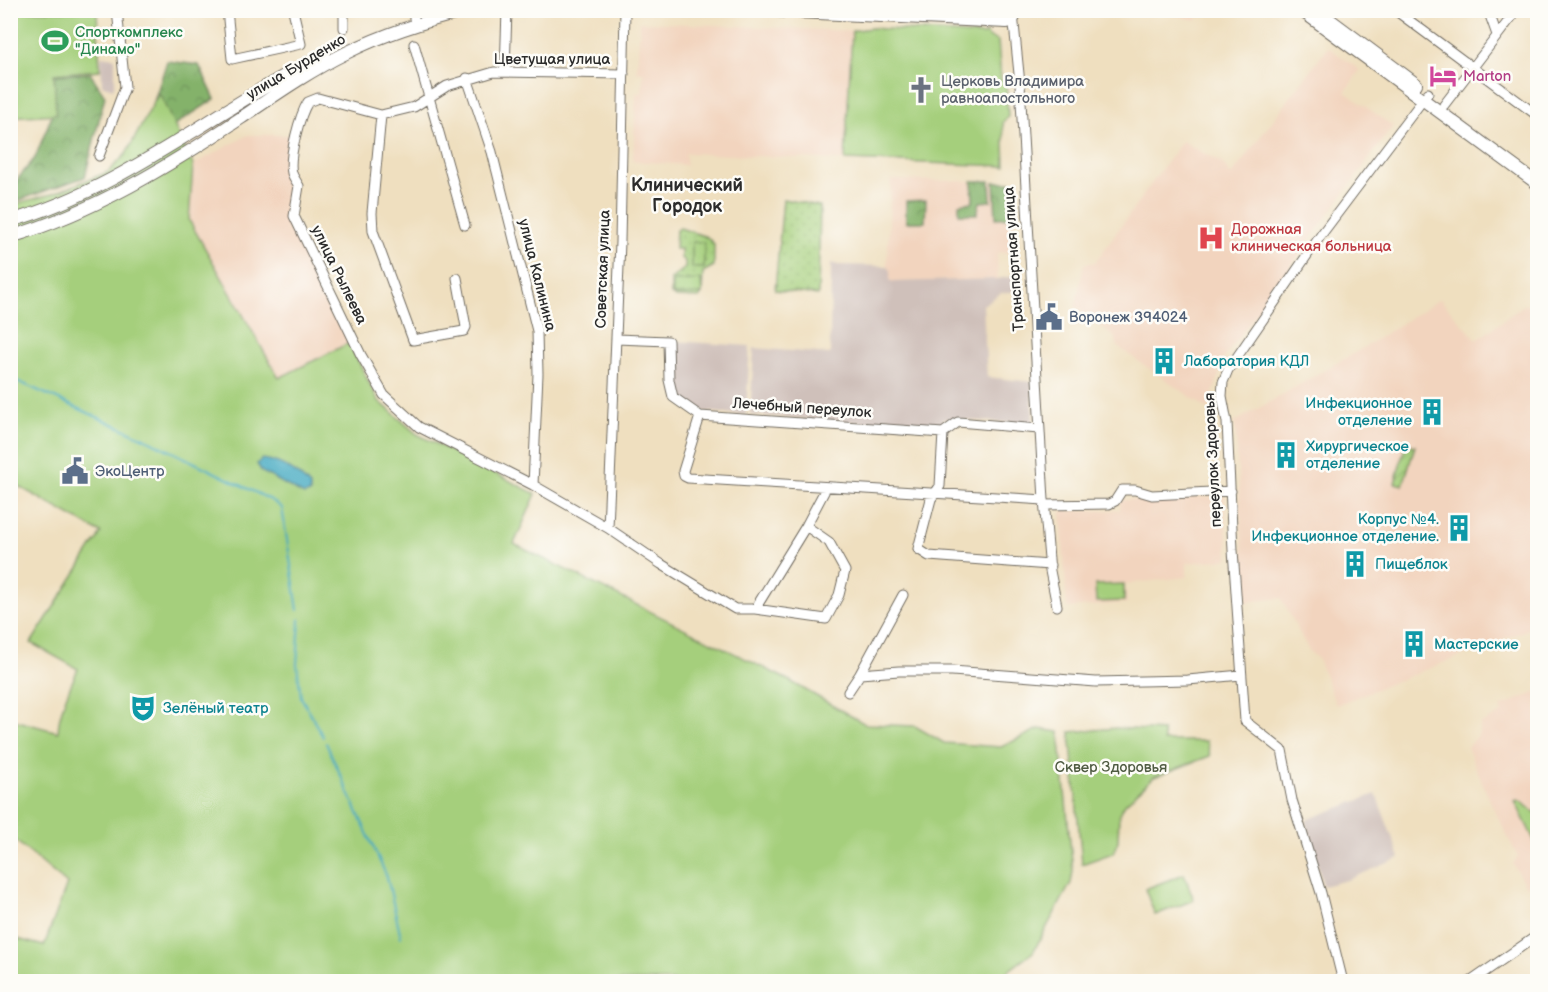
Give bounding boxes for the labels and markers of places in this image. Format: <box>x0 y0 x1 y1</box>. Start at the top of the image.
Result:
place label: Спорткомплекс "Динамо" <box>75 23 184 59</box>
sports icon: Спорткомплекс "Динамо" <box>40 26 70 56</box>
hotel icon: Marton <box>1428 61 1458 91</box>
place label: Marton <box>1463 67 1511 86</box>
place label: Церковь Владимира равноапостольного <box>941 72 1084 108</box>
church icon: Церковь Владимира равноапостольного <box>906 75 936 105</box>
place label: Дорожная клиническая больница <box>1231 220 1392 256</box>
hospital icon: Дорожная клиническая больница <box>1196 223 1226 253</box>
public building icon: Воронеж 394024 <box>1034 302 1064 332</box>
place label: Воронеж 394024 <box>1069 308 1188 327</box>
building icon: Лаборатория КДЛ <box>1149 346 1179 376</box>
place label: Лаборатория КДЛ <box>1183 352 1309 371</box>
place label: Инфекционное отделение <box>1305 394 1412 430</box>
building icon: Инфекционное отделение <box>1417 397 1447 427</box>
place label: Хирургическое отделение <box>1306 437 1409 473</box>
building icon: Хирургическое отделение <box>1271 440 1301 470</box>
public building icon: ЭкоЦентр <box>60 456 90 486</box>
place label: ЭкоЦентр <box>95 462 165 481</box>
place label: Корпус №4. Инфекционное отделение. <box>1251 510 1439 546</box>
building icon: Корпус №4. Инфекционное отделение. <box>1444 513 1474 543</box>
building icon: Пищеблок <box>1340 549 1370 579</box>
place label: Пищеблок <box>1375 555 1448 574</box>
building icon: Мастерские <box>1399 629 1429 659</box>
place label: Мастерские <box>1434 635 1519 654</box>
theatre icon: Зелёный театр <box>128 693 158 723</box>
place label: Зелёный театр <box>163 699 269 718</box>

